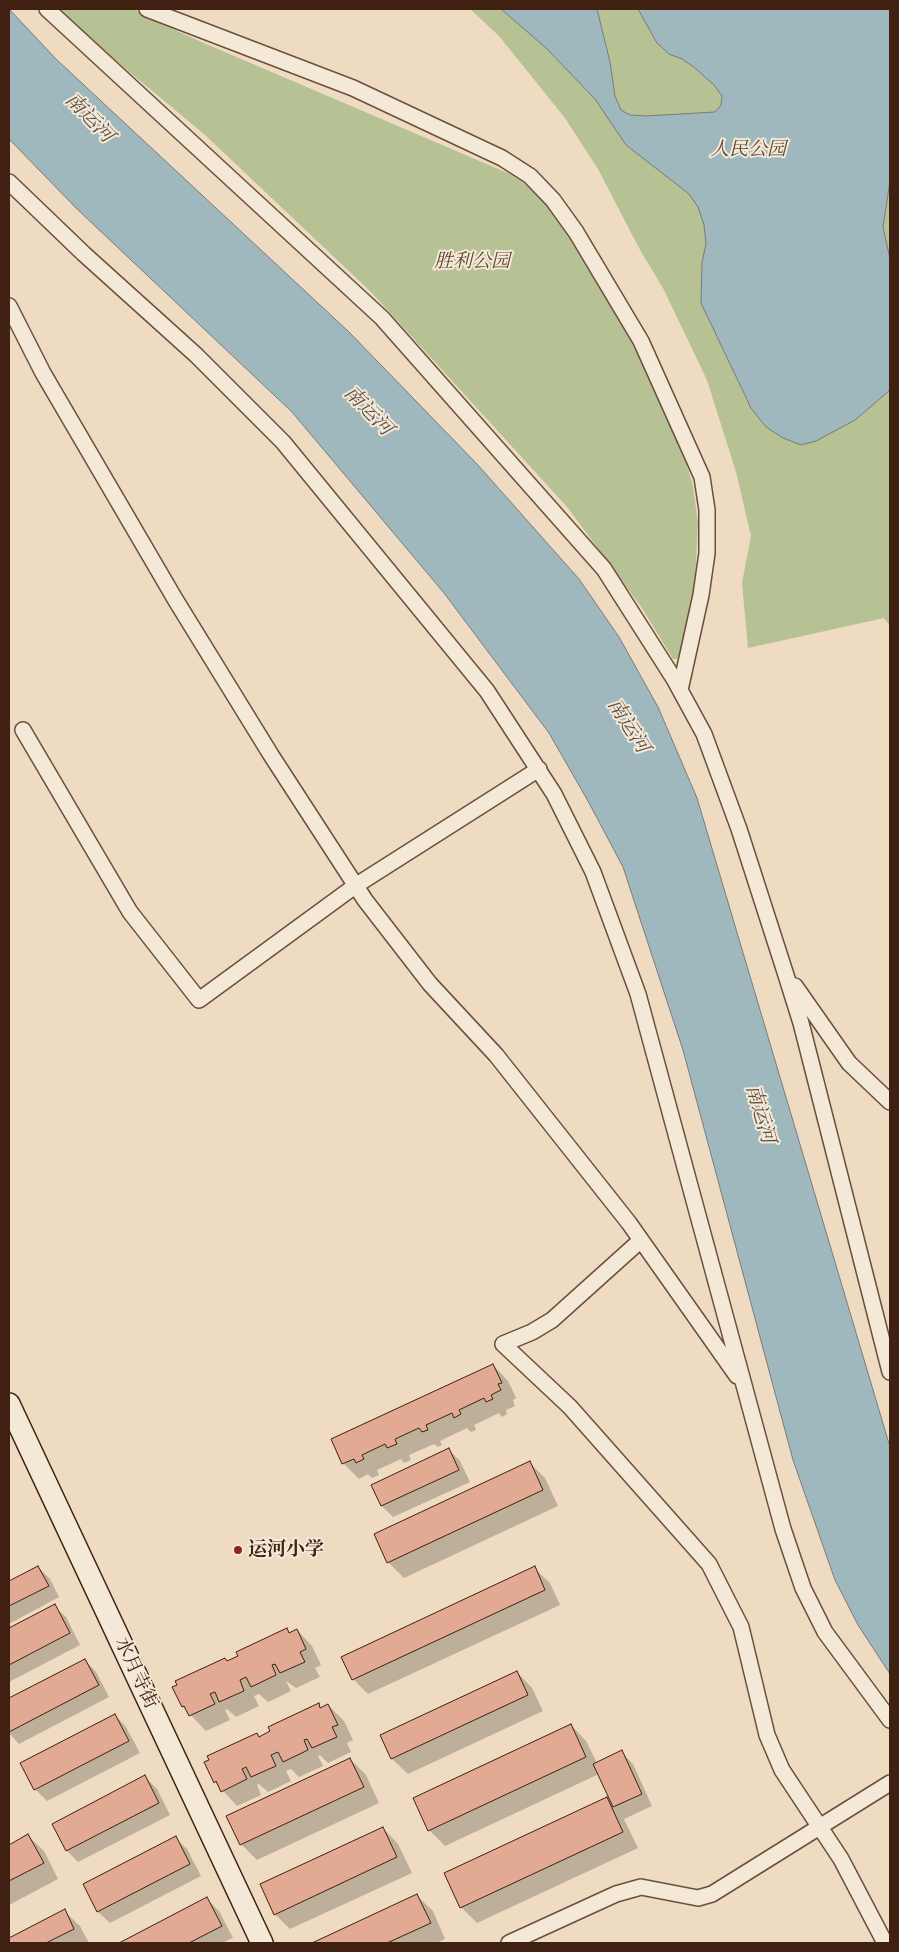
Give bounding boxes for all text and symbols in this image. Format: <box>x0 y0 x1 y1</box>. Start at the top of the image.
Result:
water label: 南运河 <box>60 88 118 148</box>
park label: 人民公园 <box>710 139 786 161</box>
park label: 胜利公园 <box>434 251 510 273</box>
water label: 南运河 <box>339 381 397 441</box>
water label: 南运河 <box>602 694 654 758</box>
water label: 南运河 <box>740 1082 780 1146</box>
place label: 运河小学 <box>248 1539 324 1561</box>
marker: 运河小学 <box>232 1544 244 1556</box>
street label: 水月寺街 <box>110 1634 162 1712</box>

